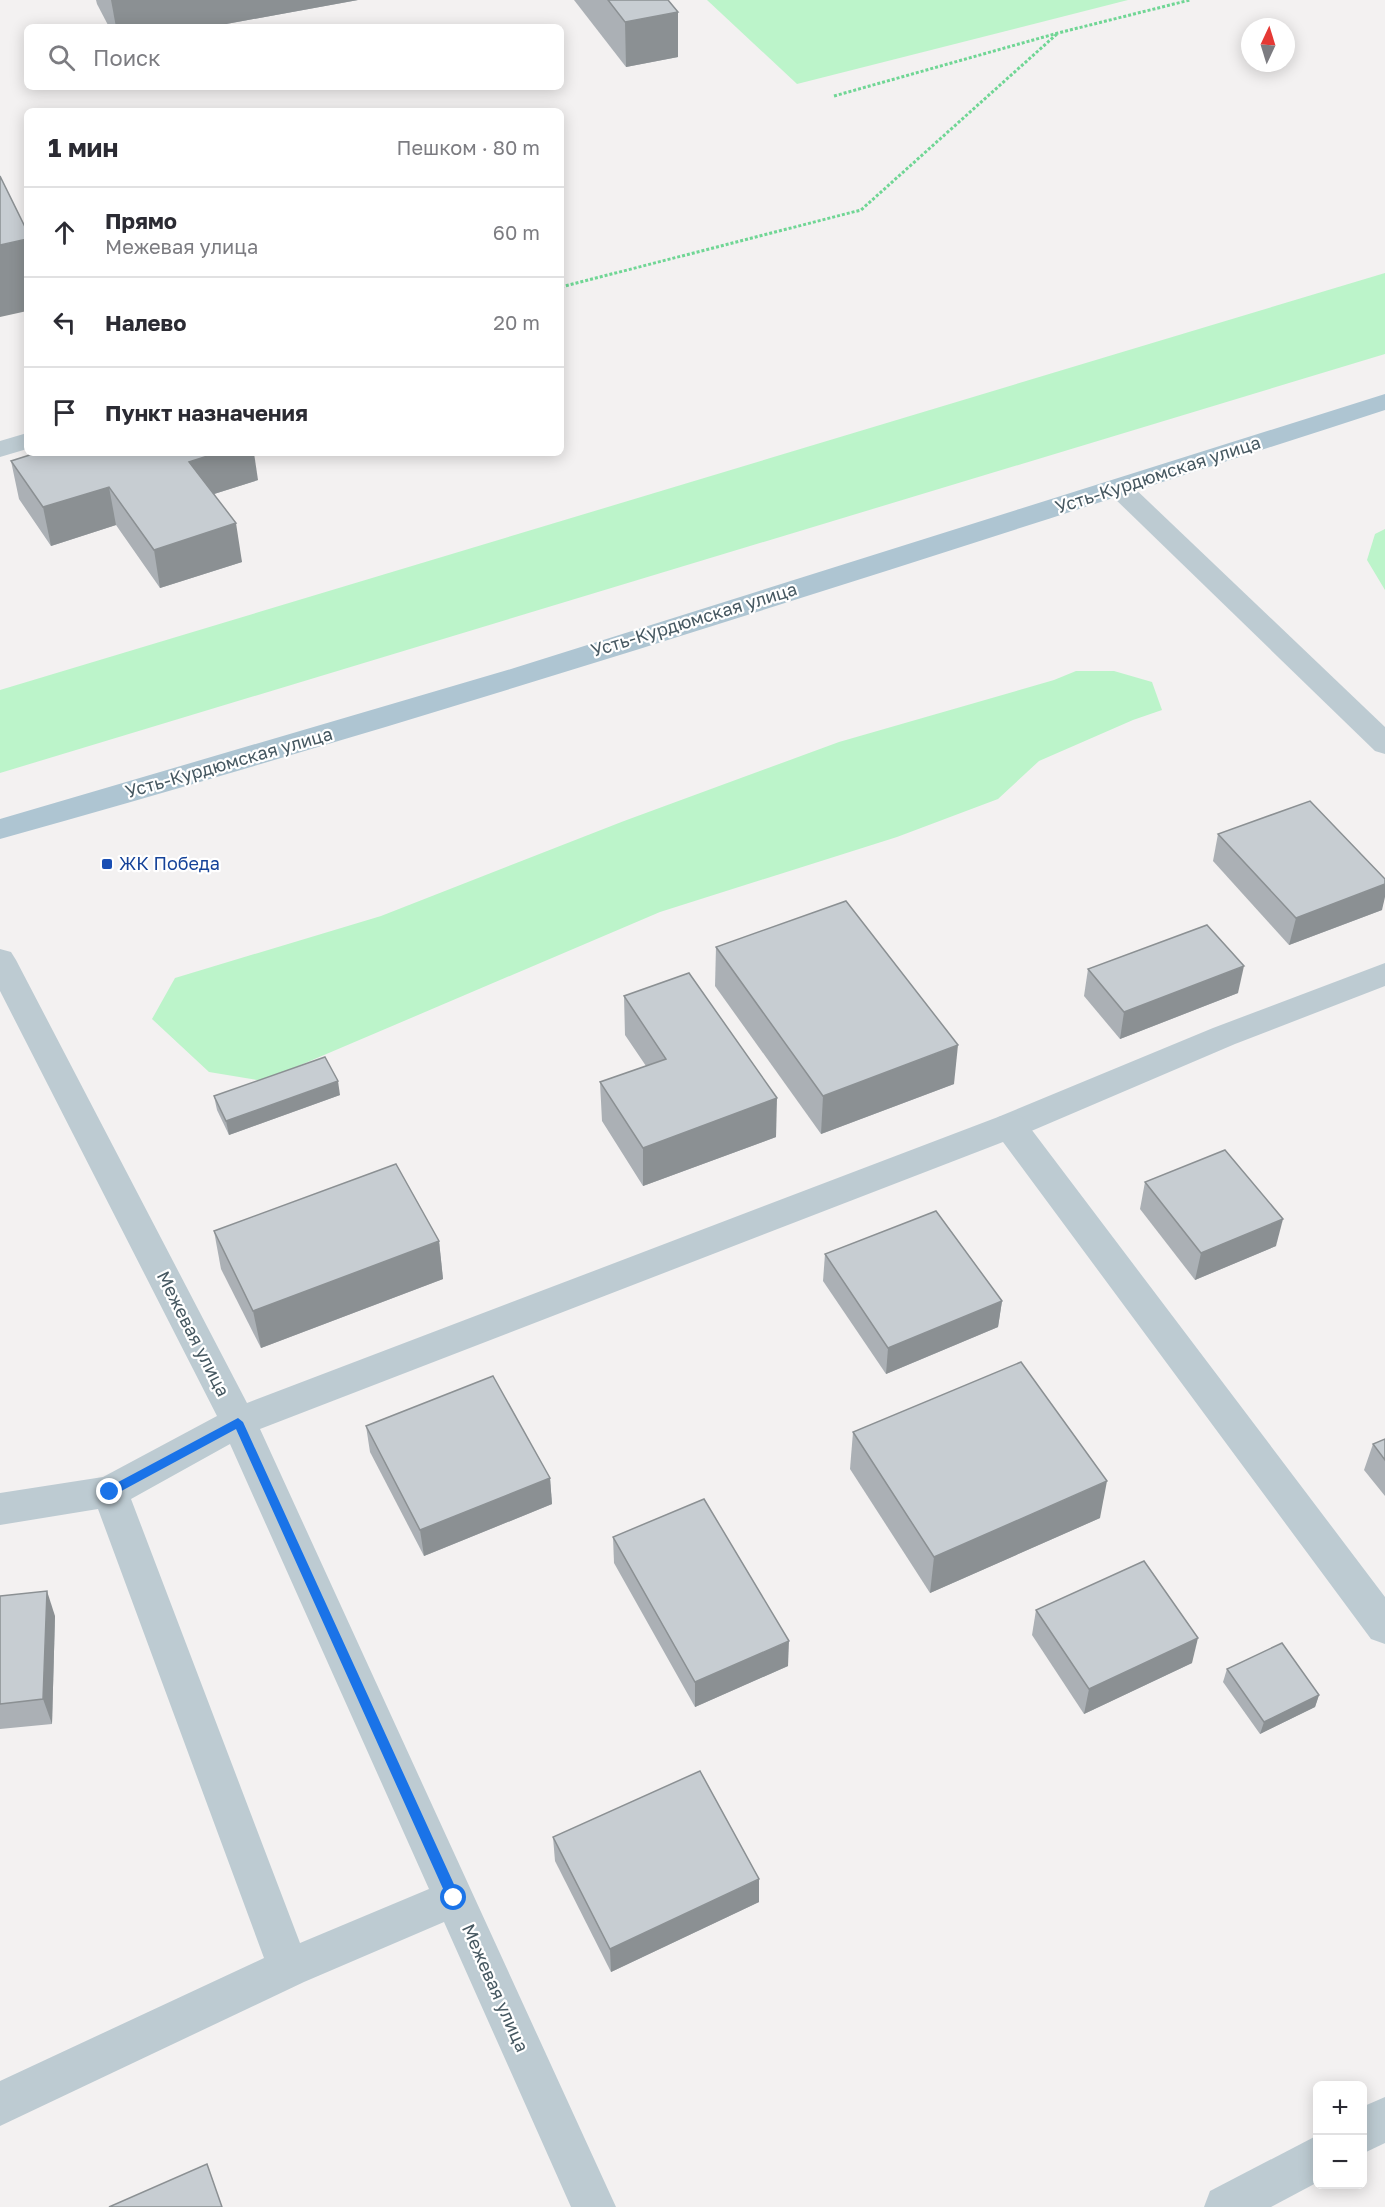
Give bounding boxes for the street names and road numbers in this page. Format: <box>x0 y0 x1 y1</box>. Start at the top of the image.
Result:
street label: Усть-Курдюмская улица <box>1052 430 1263 518</box>
street label: Усть-Курдюмская улица <box>588 577 800 661</box>
street label: Усть-Курдюмская улица <box>123 722 335 802</box>
street label: Межевая улица <box>153 1267 235 1400</box>
street label: Межевая улица <box>458 1920 534 2055</box>

